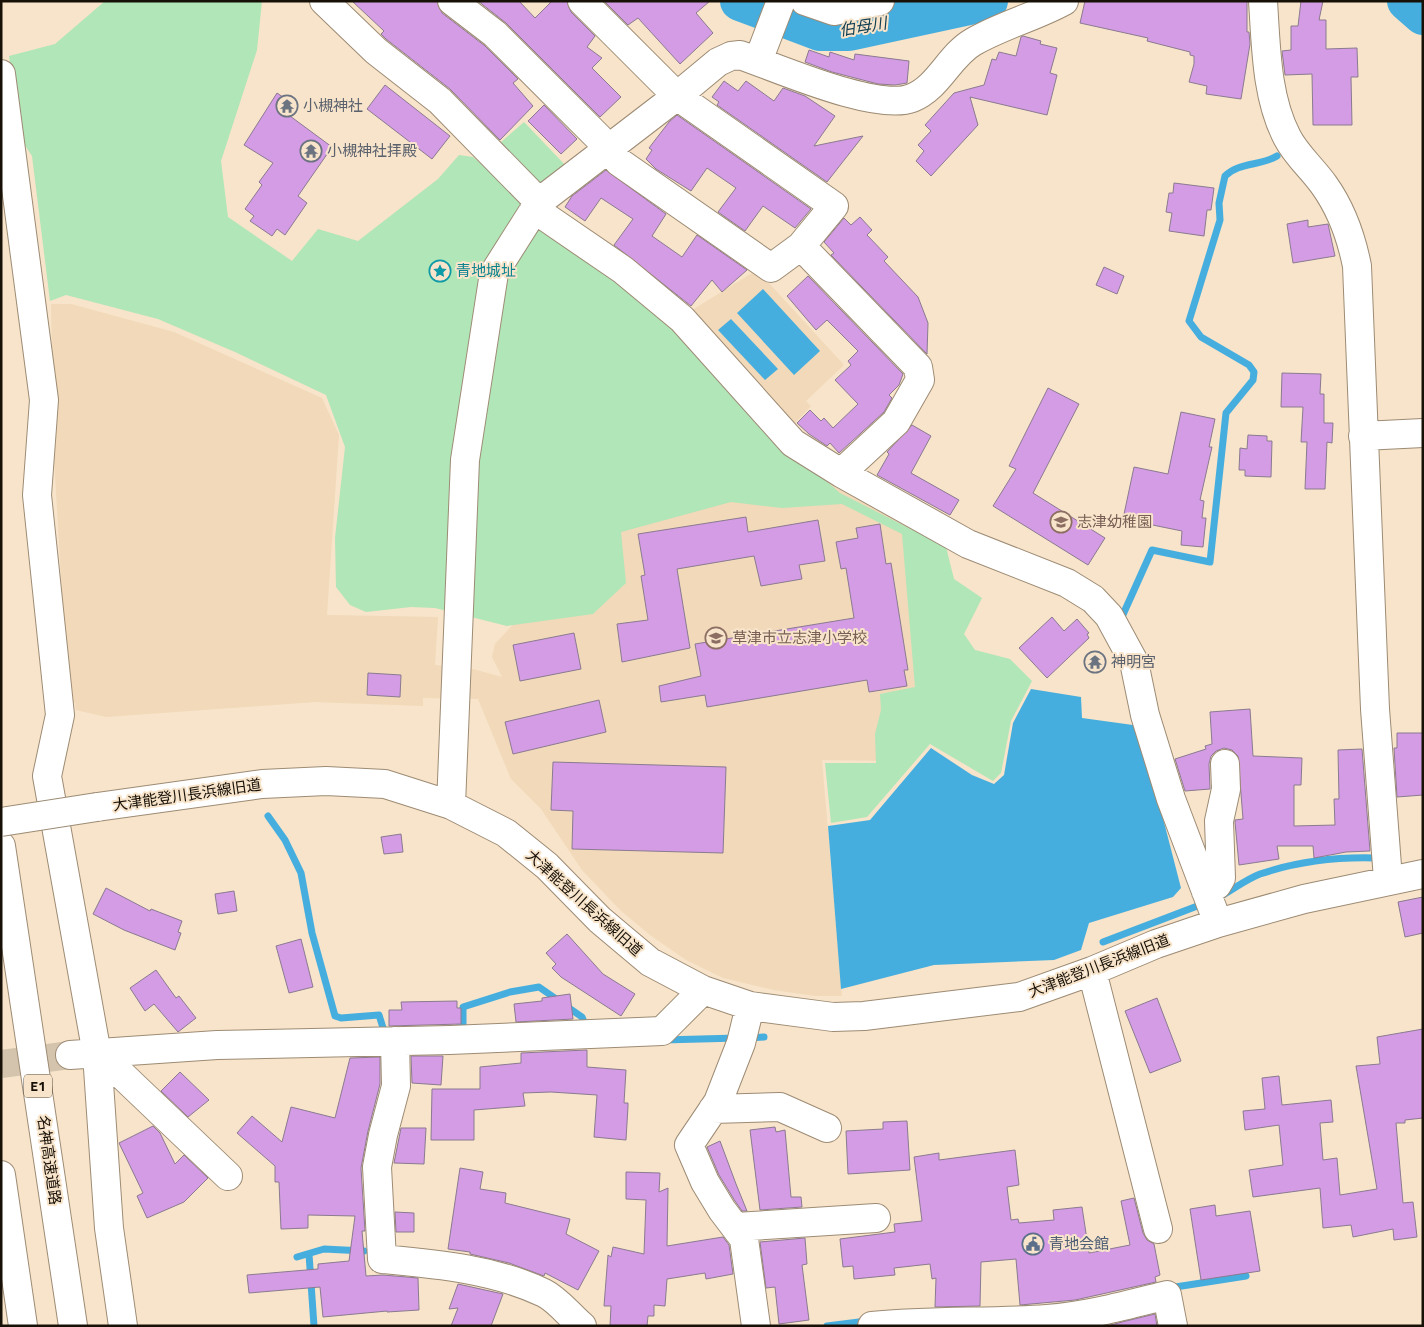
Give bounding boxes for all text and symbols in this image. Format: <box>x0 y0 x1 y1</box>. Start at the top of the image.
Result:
water label: 伯母川 <box>837 10 891 42</box>
temple icon: 小槻神社 <box>275 94 299 118</box>
place label: 小槻神社 <box>303 94 363 117</box>
temple icon: 小槻神社拝殿 <box>299 139 323 163</box>
place label: 小槻神社拝殿 <box>327 139 417 162</box>
place icon: 青地城址 <box>428 259 452 283</box>
place label: 青地城址 <box>456 259 516 282</box>
school or university icon: 志津幼稚園 <box>1049 510 1073 534</box>
place label: 志津幼稚園 <box>1077 510 1152 533</box>
school or university icon: 草津市立志津小学校 <box>704 626 728 650</box>
place label: 草津市立志津小学校 <box>732 626 867 649</box>
temple icon: 神明宮 <box>1083 650 1107 674</box>
place label: 神明宮 <box>1111 650 1156 673</box>
street label: 大津能登川長浜線旧道 <box>111 773 263 816</box>
street label: 大津能登川長浜線旧道 <box>521 844 648 961</box>
street label: 大津能登川長浜線旧道 <box>1025 928 1173 1003</box>
road number: E1 <box>24 1074 52 1098</box>
street label: 名神高速道路 <box>32 1114 67 1206</box>
public building icon: 青地会館 <box>1021 1232 1045 1256</box>
place label: 青地会館 <box>1049 1232 1109 1255</box>

